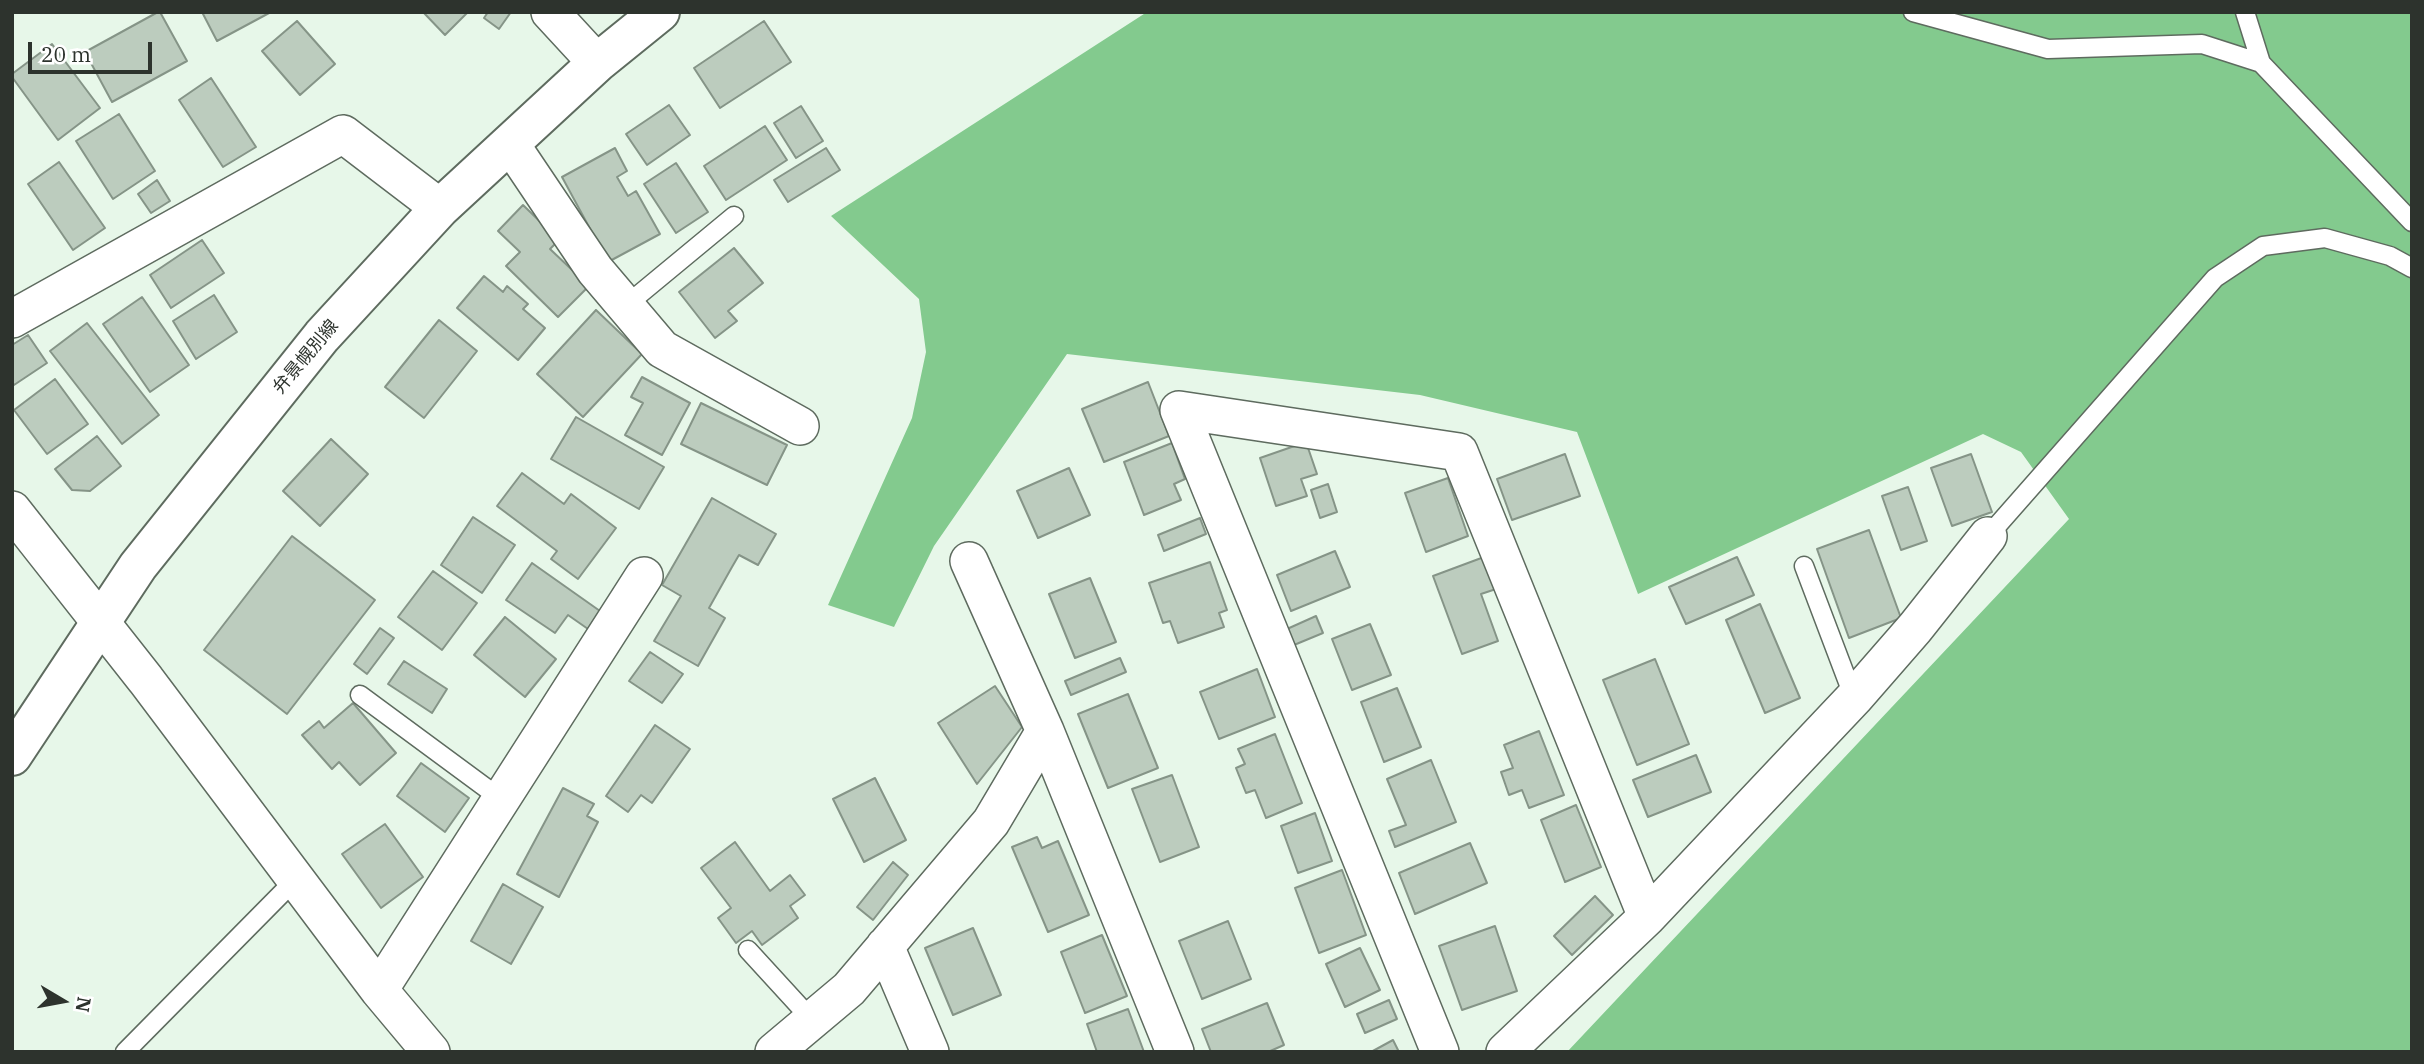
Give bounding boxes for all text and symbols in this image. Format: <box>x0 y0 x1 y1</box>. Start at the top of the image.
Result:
scale bar <box>32 28 156 72</box>
text: 20 m <box>41 40 91 68</box>
street label: 弁景幌別線 <box>269 316 343 398</box>
north arrow <box>28 966 98 1036</box>
text: N <box>71 995 97 1014</box>

